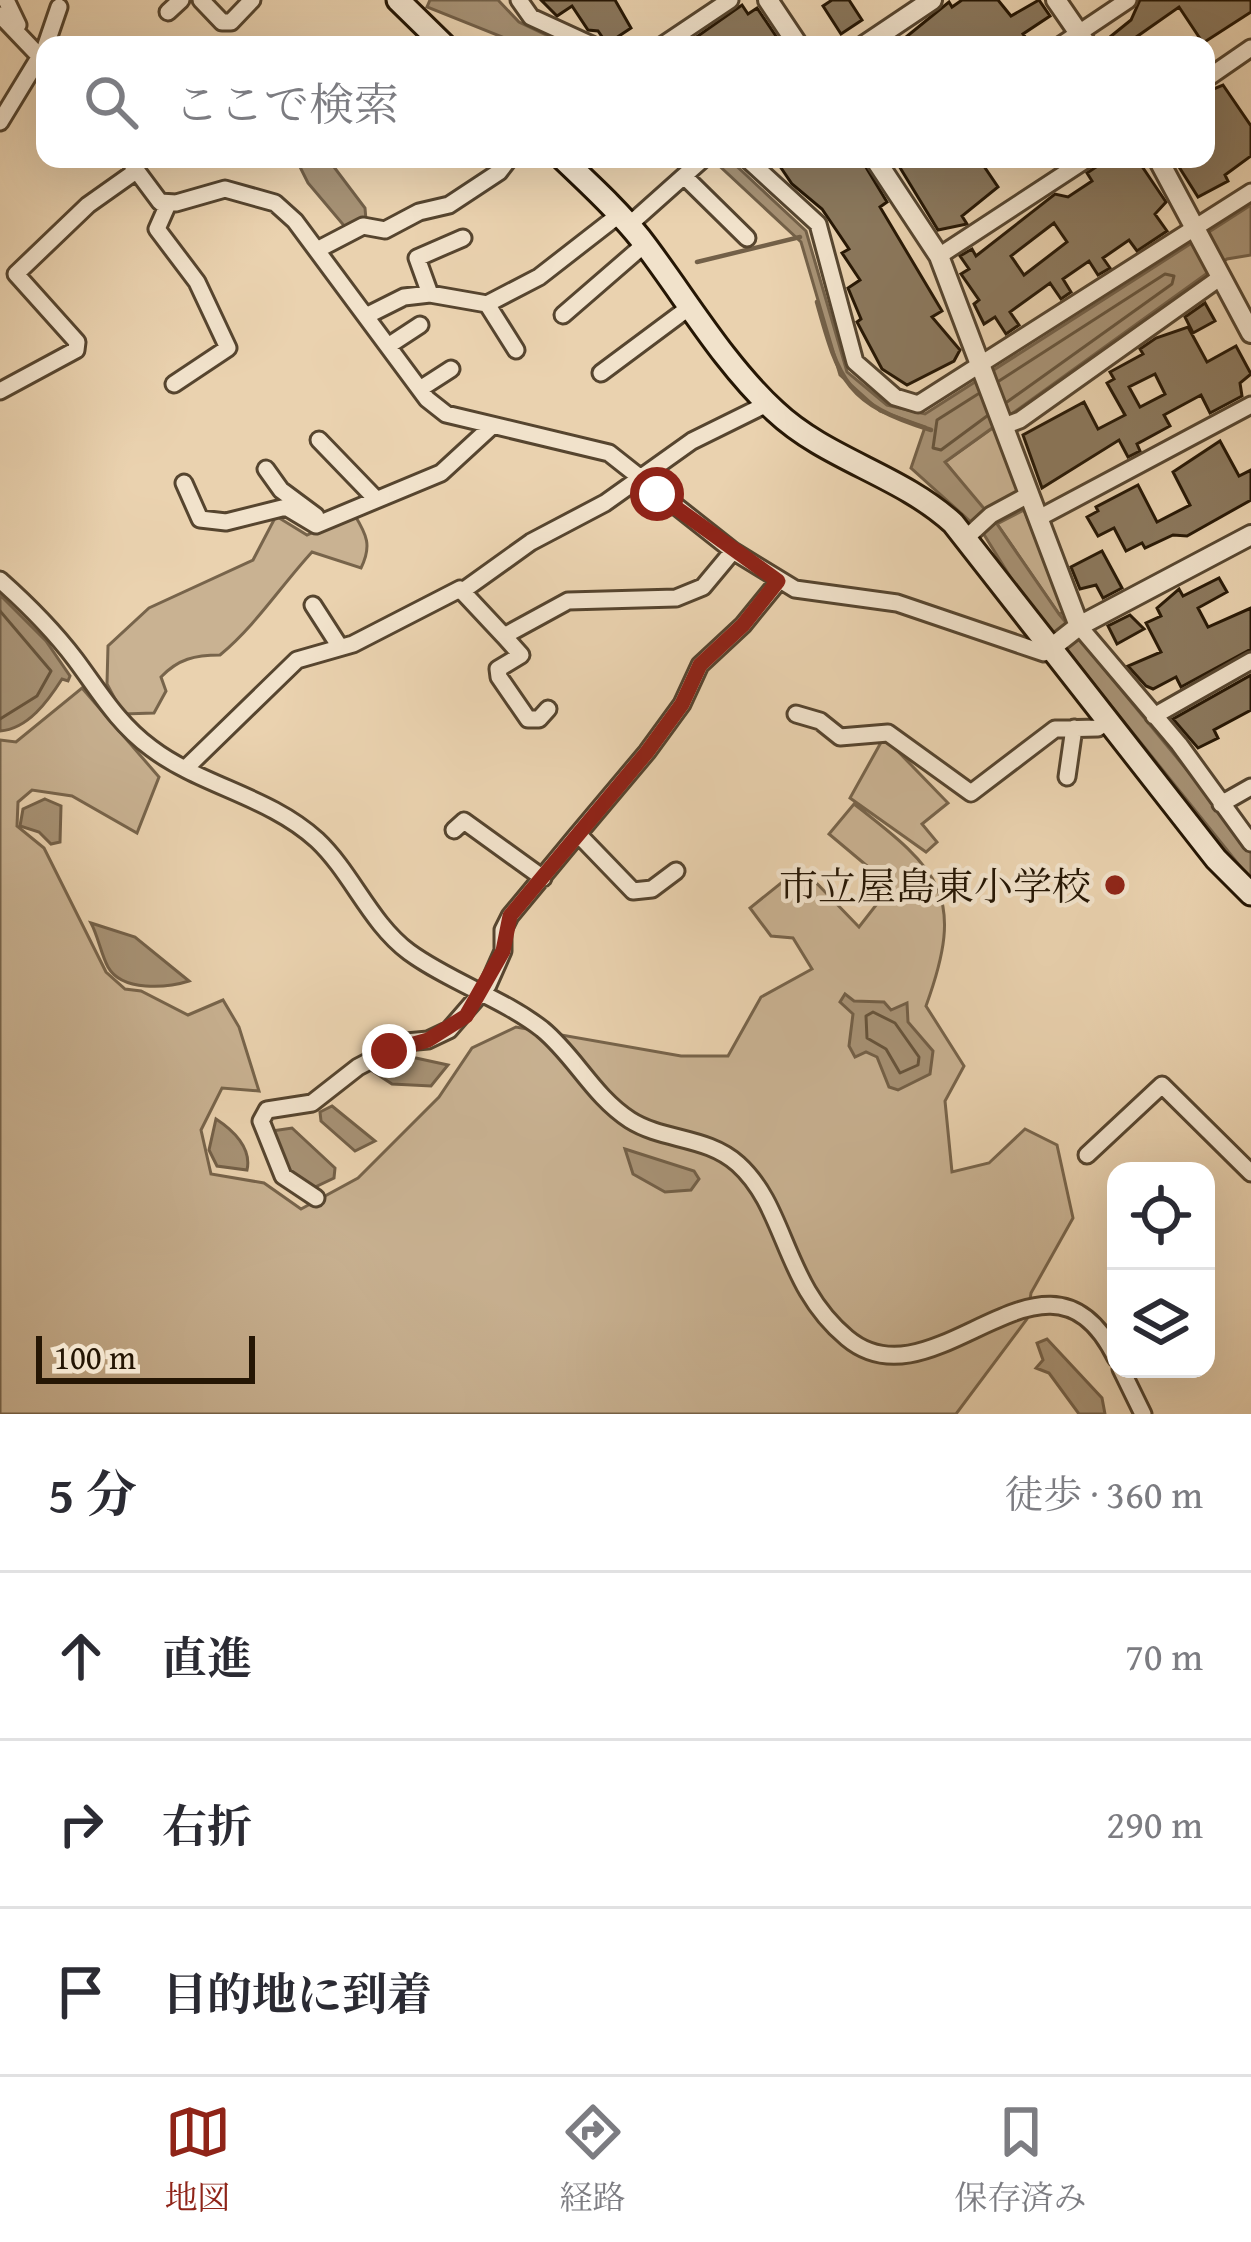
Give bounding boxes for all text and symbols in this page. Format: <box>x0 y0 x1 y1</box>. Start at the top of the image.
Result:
search box <box>36 36 1215 168</box>
icon: search <box>78 69 144 135</box>
text: ここで検索 <box>174 71 399 136</box>
route start <box>630 467 684 521</box>
place label: 市立屋島東小学校 <box>779 857 1091 914</box>
marker: 市立屋島東小学校 <box>1102 872 1128 898</box>
route end <box>362 1024 416 1078</box>
map controls <box>1107 1162 1215 1378</box>
button: locate <box>1107 1162 1215 1270</box>
button: layers <box>1107 1270 1215 1378</box>
scale bar <box>36 1330 255 1383</box>
text: 100 m <box>54 1333 136 1381</box>
text: 5 分 <box>48 1456 137 1531</box>
text: 徒歩 · 360 m <box>1005 1465 1203 1522</box>
icon: ahead <box>48 1623 114 1689</box>
text: 直進 <box>162 1625 252 1690</box>
text: 70 m <box>1125 1627 1203 1684</box>
icon: right <box>48 1791 114 1857</box>
text: 右折 <box>162 1793 252 1858</box>
text: 290 m <box>1106 1795 1203 1852</box>
icon: arrive <box>48 1959 114 2025</box>
text: 目的地に到着 <box>162 1961 432 2026</box>
tab: 地図 <box>165 2099 231 2221</box>
tab: 経路 <box>560 2099 626 2221</box>
tab: 保存済み <box>955 2099 1087 2221</box>

